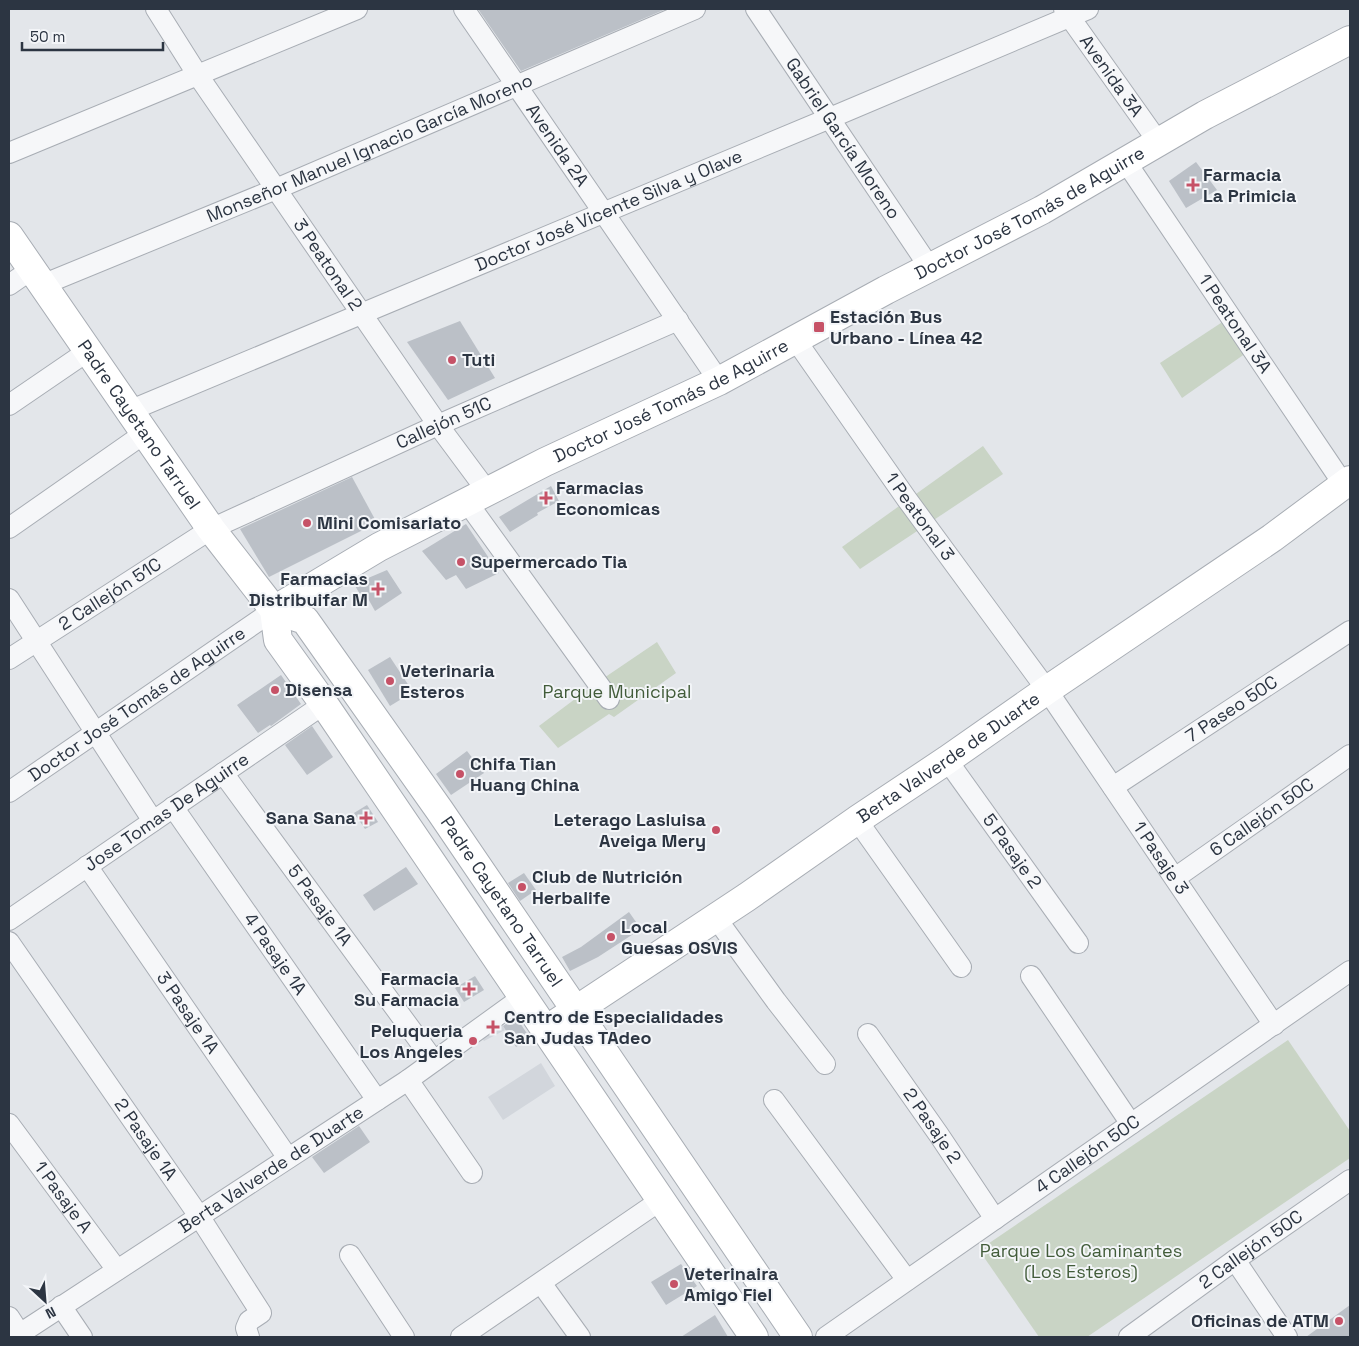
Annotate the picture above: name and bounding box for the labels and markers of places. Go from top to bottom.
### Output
place label: Farmacia La Primicia [1203,163,1297,207]
marker: Farmacia La Primicia [1187,179,1199,191]
place label: Estación Bus Urbano - Línea 42 [830,305,983,349]
marker: Estación Bus Urbano - Línea 42 [812,320,826,334]
place label: Tuti [462,348,495,371]
marker: Tuti [446,354,458,366]
place label: Farmacias Economicas [556,476,660,520]
marker: Farmacias Economicas [540,492,552,504]
place label: Mini Comisariato [317,511,461,534]
marker: Mini Comisariato [301,517,313,529]
place label: Supermercado Tia [471,550,628,573]
marker: Supermercado Tia [455,556,467,568]
place label: Farmacias Distribuifar M [249,567,368,611]
marker: Farmacias Distribuifar M [372,583,384,595]
place label: Veterinaria Esteros [400,659,495,703]
marker: Veterinaria Esteros [384,675,396,687]
place label: Disensa [285,678,353,701]
marker: Disensa [269,684,281,696]
place label: Chifa Tian Huang China [470,752,580,796]
marker: Chifa Tian Huang China [454,768,466,780]
place label: Sana Sana [266,806,357,829]
place label: Leterago Lasluisa Aveiga Mery [554,808,707,852]
marker: Sana Sana [360,812,372,824]
marker: Leterago Lasluisa Aveiga Mery [710,824,722,836]
place label: Club de Nutrición Herbalife [532,865,683,909]
marker: Club de Nutrición Herbalife [516,881,528,893]
place label: Local Guesas OSVIS [621,915,738,959]
marker: Local Guesas OSVIS [605,931,617,943]
place label: Farmacia Su Farmacia [354,967,460,1011]
marker: Farmacia Su Farmacia [463,983,475,995]
place label: Centro de Especialidades San Judas TAdeo [504,1005,723,1049]
place label: Peluqueria Los Angeles [359,1019,464,1063]
marker: Centro de Especialidades San Judas TAdeo [486,1020,500,1034]
marker: Peluqueria Los Angeles [467,1035,479,1047]
place label: Veterinaira Amigo Fiel [684,1262,779,1306]
marker: Veterinaira Amigo Fiel [668,1278,680,1290]
place label: Oficinas de ATM [1191,1309,1329,1332]
marker: Oficinas de ATM [1333,1315,1345,1327]

